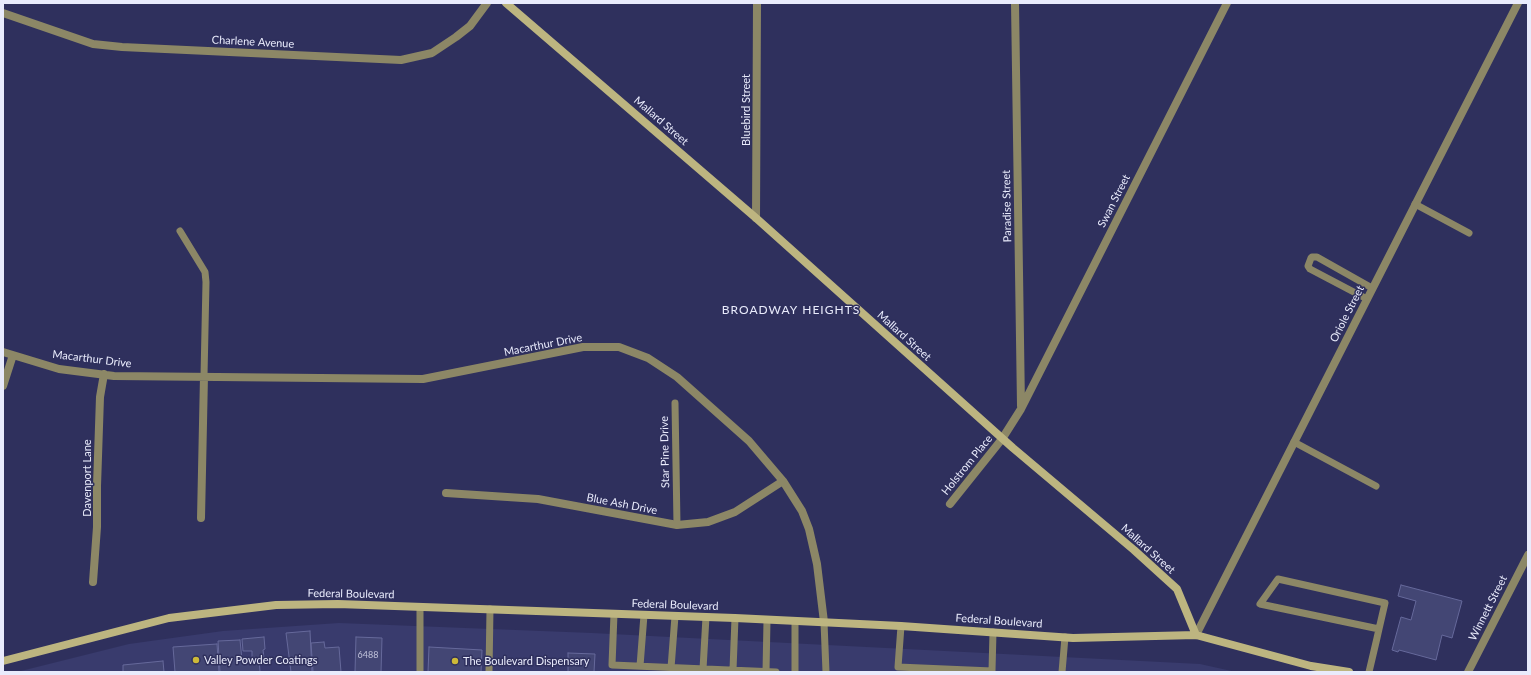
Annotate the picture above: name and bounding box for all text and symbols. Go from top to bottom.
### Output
street label: Charlene Avenue [211,33,295,51]
street label: Bluebird Street [739,74,753,146]
street label: Mallard Street [631,94,691,148]
street label: Paradise Street [1000,170,1014,242]
street label: Swan Street [1095,172,1133,230]
street label: Oriole Street [1327,283,1367,345]
district label: BROADWAY HEIGHTS [722,303,860,317]
street label: Mallard Street [874,308,934,364]
street label: Macarthur Drive [503,331,583,359]
street label: Macarthur Drive [52,348,132,370]
street label: Star Pine Drive [658,416,672,488]
street label: Holstrom Place [939,432,995,498]
street label: Davenport Lane [80,439,94,517]
street label: Blue Ash Drive [586,491,658,517]
street label: Mallard Street [1118,521,1178,577]
street label: Winnett Street [1466,573,1510,643]
street label: Federal Boulevard [307,587,395,601]
street label: Federal Boulevard [631,597,719,613]
street label: Federal Boulevard [955,611,1043,631]
house number: 6488 [358,650,378,660]
place label: Valley Powder Coatings [204,653,318,667]
place label: The Boulevard Dispensary [463,654,589,668]
marker: Valley Powder Coatings [191,655,201,665]
marker: The Boulevard Dispensary [450,656,460,666]

